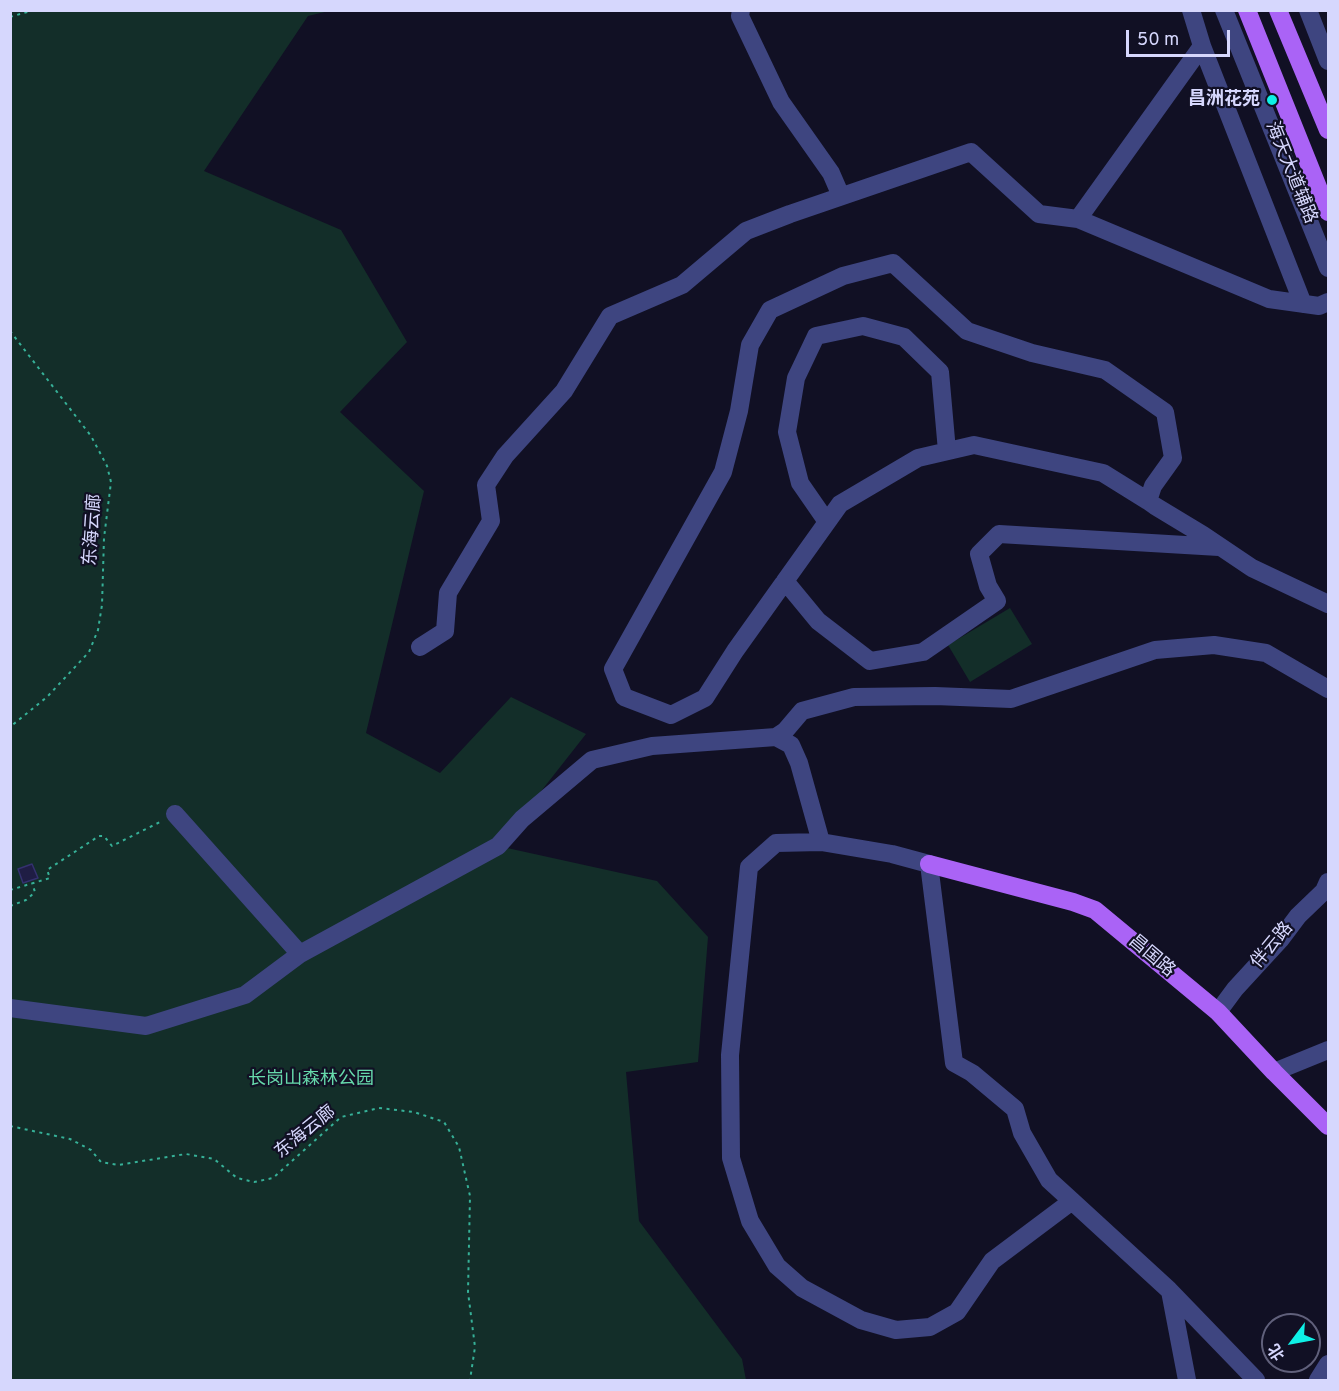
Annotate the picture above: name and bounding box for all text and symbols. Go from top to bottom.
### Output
scale bar [1129,18,1232,56]
text: 50 m [1137,29,1179,52]
place label: 昌洲花苑 [1188,89,1260,111]
marker: 昌洲花苑 [1265,93,1279,107]
street label: 海天大道辅路 [1260,119,1320,227]
street label: 东海云廊 [81,493,107,567]
street label: 伴云路 [1247,918,1299,974]
street label: 昌国路 [1123,931,1179,983]
park label: 长岗山森林公园 [248,1069,374,1091]
street label: 东海云廊 [271,1102,341,1164]
north arrow [1261,1313,1321,1373]
text: 北 [1265,1339,1290,1364]

